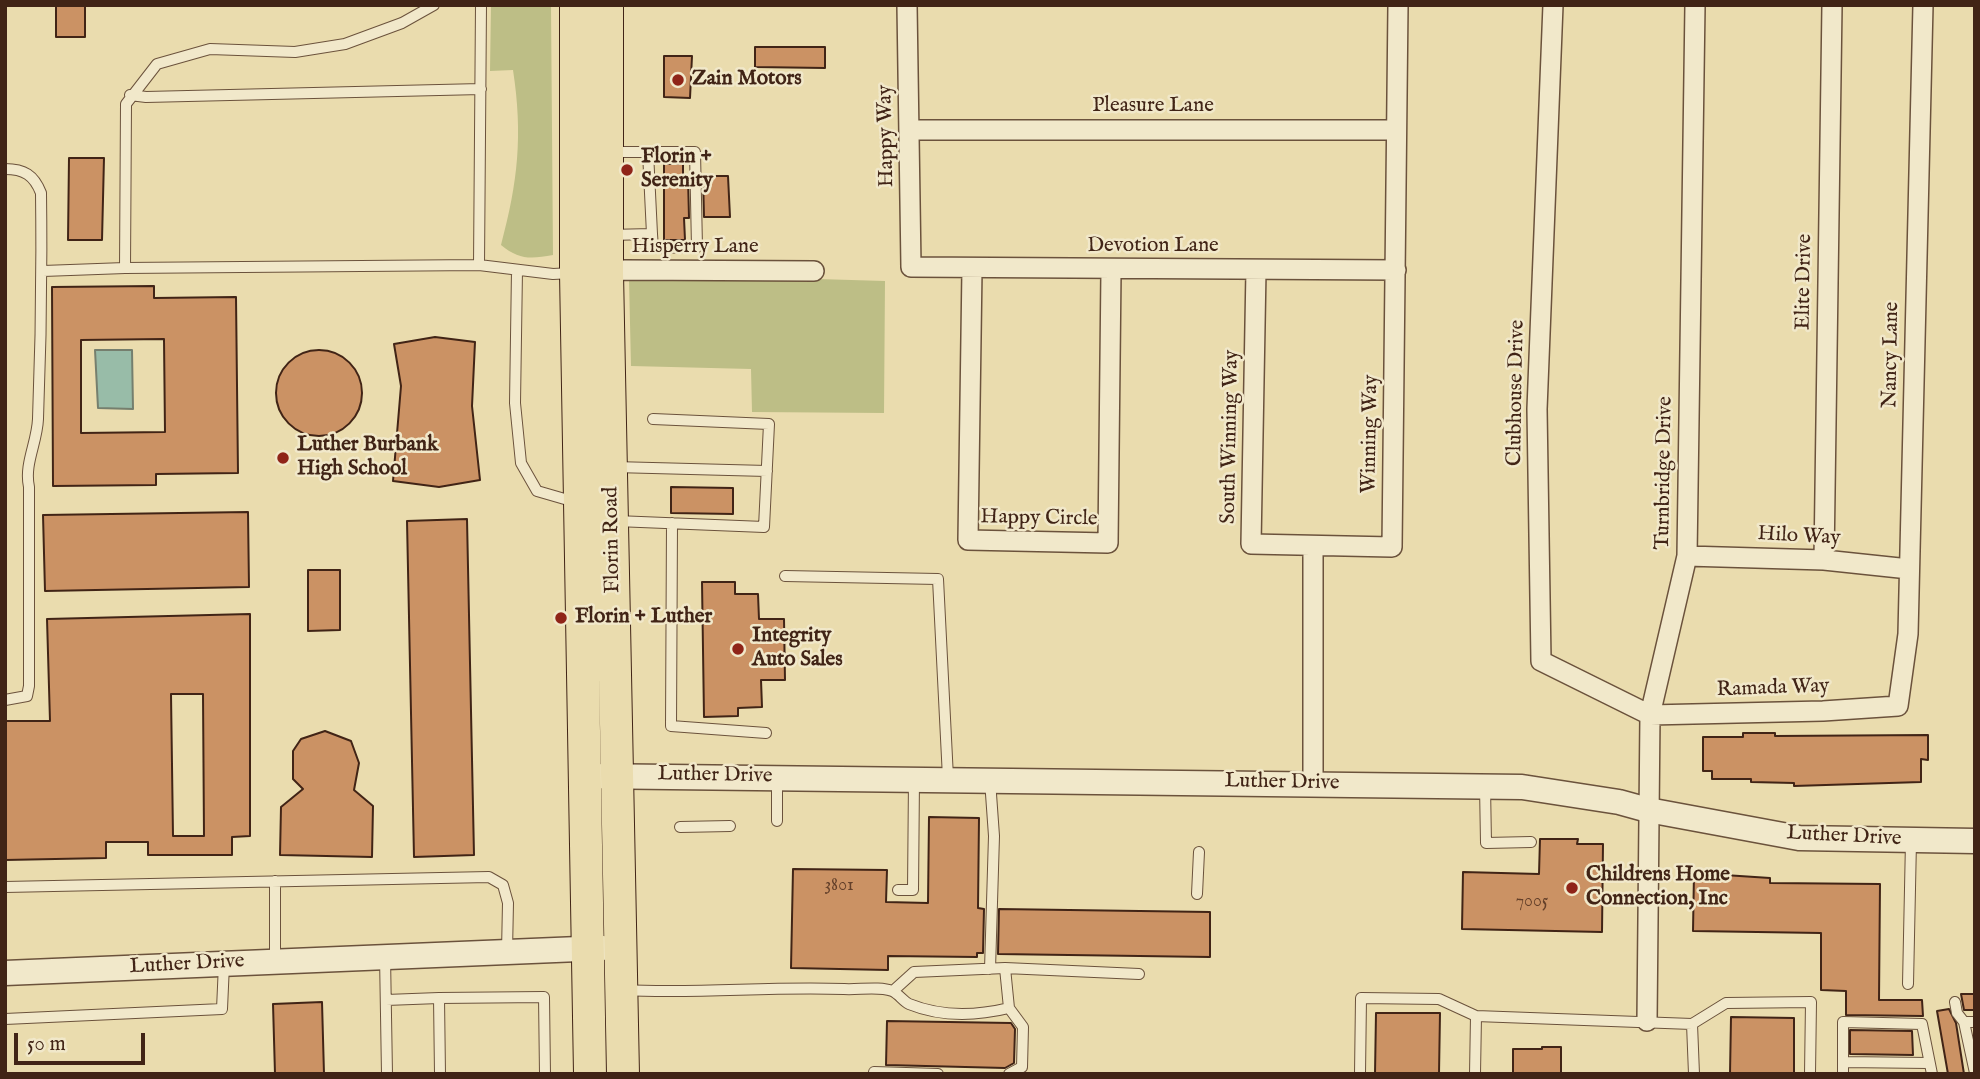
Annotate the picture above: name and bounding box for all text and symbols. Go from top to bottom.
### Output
place label: Zain Motors [692,67,802,93]
marker: Zain Motors [670,72,686,88]
street label: Happy Way [874,85,900,187]
street label: Pleasure Lane [1092,94,1214,120]
place label: Florin + Serenity [641,145,713,195]
marker: Florin + Serenity [619,162,635,178]
street label: Devotion Lane [1087,234,1219,260]
street label: Elite Drive [1792,234,1818,330]
street label: Hisperry Lane [631,235,759,261]
street label: Nancy Lane [1878,301,1906,409]
street label: Clubhouse Drive [1503,320,1531,466]
street label: South Winning Way [1217,350,1245,524]
street label: Winning Way [1357,374,1385,494]
street label: Turnbridge Drive [1651,396,1679,550]
place label: Luther Burbank High School [297,433,438,483]
marker: Luther Burbank High School [275,450,291,466]
street label: Florin Road [599,486,627,594]
street label: Happy Circle [980,505,1098,533]
street label: Hilo Way [1757,522,1841,552]
place label: Florin + Luther [575,605,712,631]
marker: Florin + Luther [553,610,569,626]
place label: Integrity Auto Sales [752,624,843,674]
marker: Integrity Auto Sales [730,641,746,657]
street label: Ramada Way [1716,674,1830,704]
street label: Luther Drive [657,762,773,790]
street label: Luther Drive [1224,769,1340,797]
street label: Luther Drive [1786,821,1902,853]
place label: Childrens Home Connection, Inc [1586,863,1730,913]
house number: 3801 [824,875,854,897]
marker: Childrens Home Connection, Inc [1564,880,1580,896]
house number: 7005 [1516,891,1548,913]
street label: Luther Drive [129,949,245,981]
scale bar [18,1020,149,1064]
text: 50 m [27,1031,66,1058]

